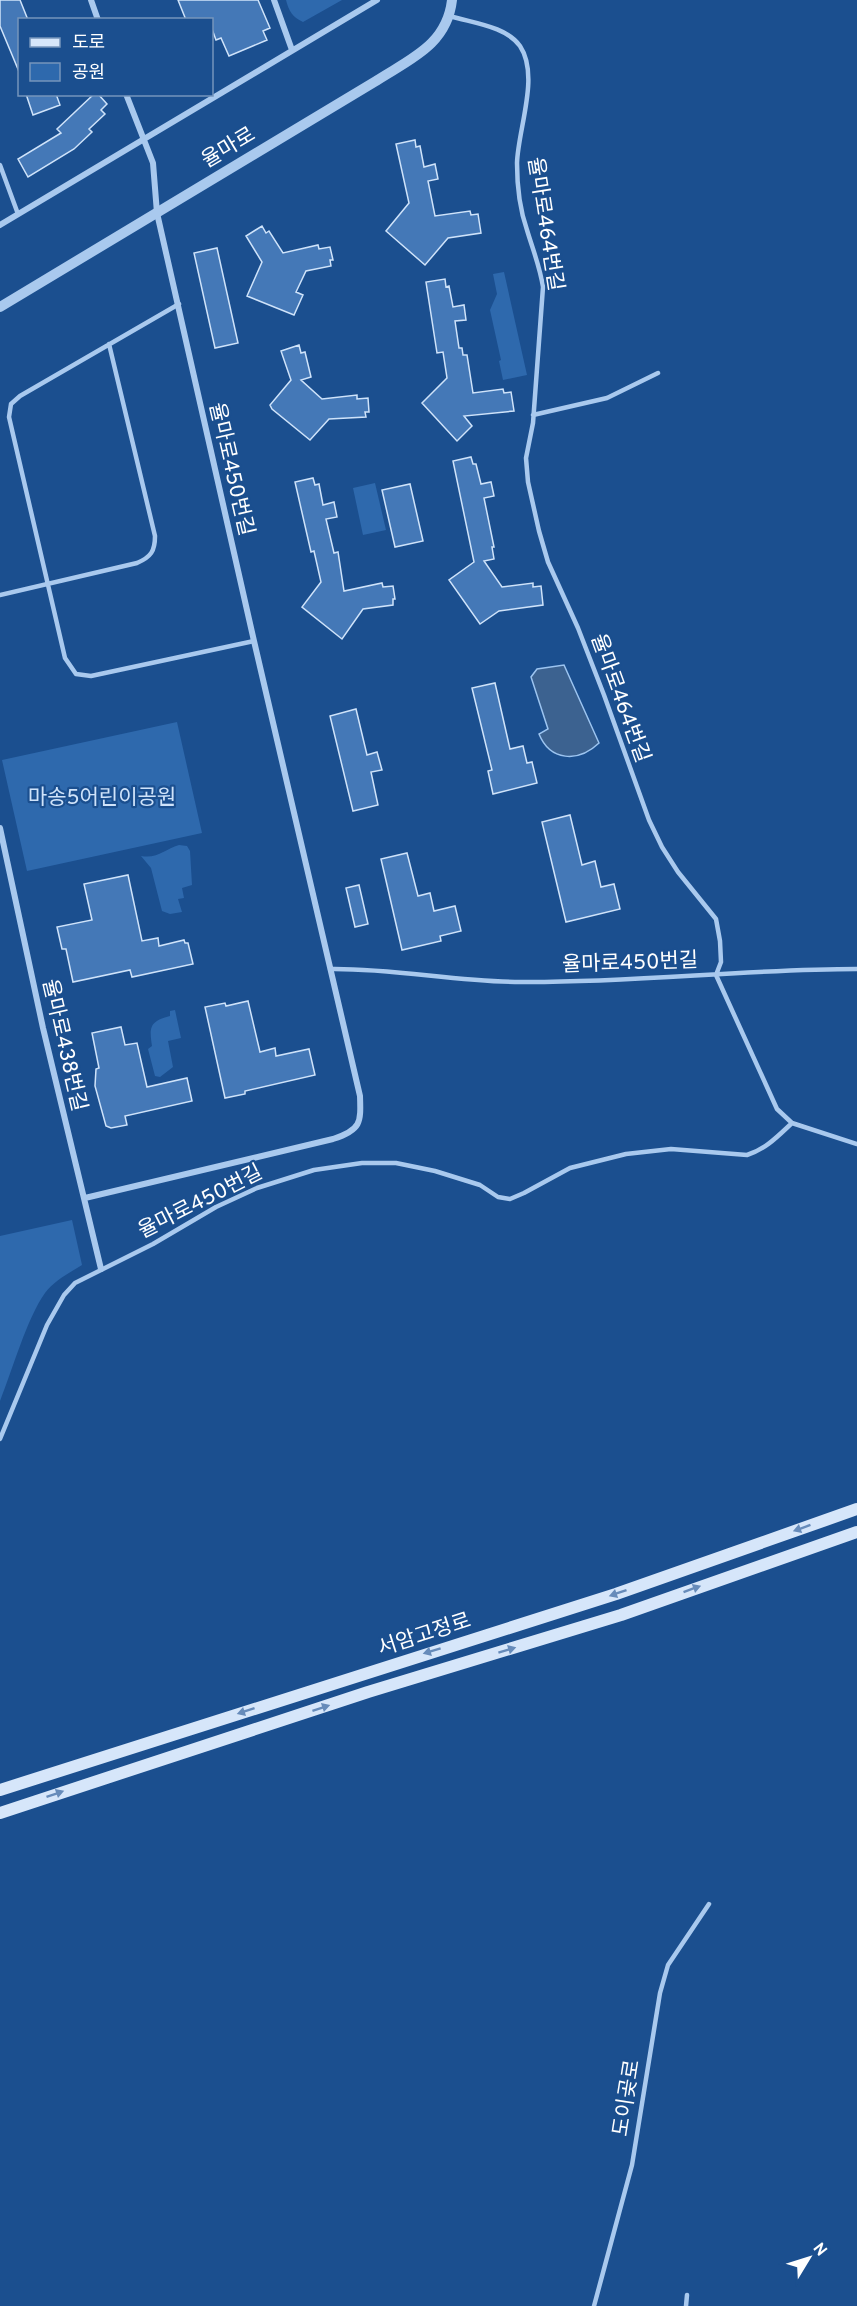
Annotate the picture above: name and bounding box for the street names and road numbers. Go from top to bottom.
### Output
street label: 율마로 [197,122,261,175]
street label: 율마로464번길 [521,155,568,293]
street label: 율마로450번길 [202,400,259,539]
street label: 율마로464번길 [584,630,655,767]
street label: 율마로450번길 [562,948,699,979]
street label: 율마로438번길 [35,976,92,1114]
street label: 율마로450번길 [134,1159,267,1245]
street label: 서암고정로 [374,1608,475,1663]
street label: 도이곶로 [608,2058,647,2139]

